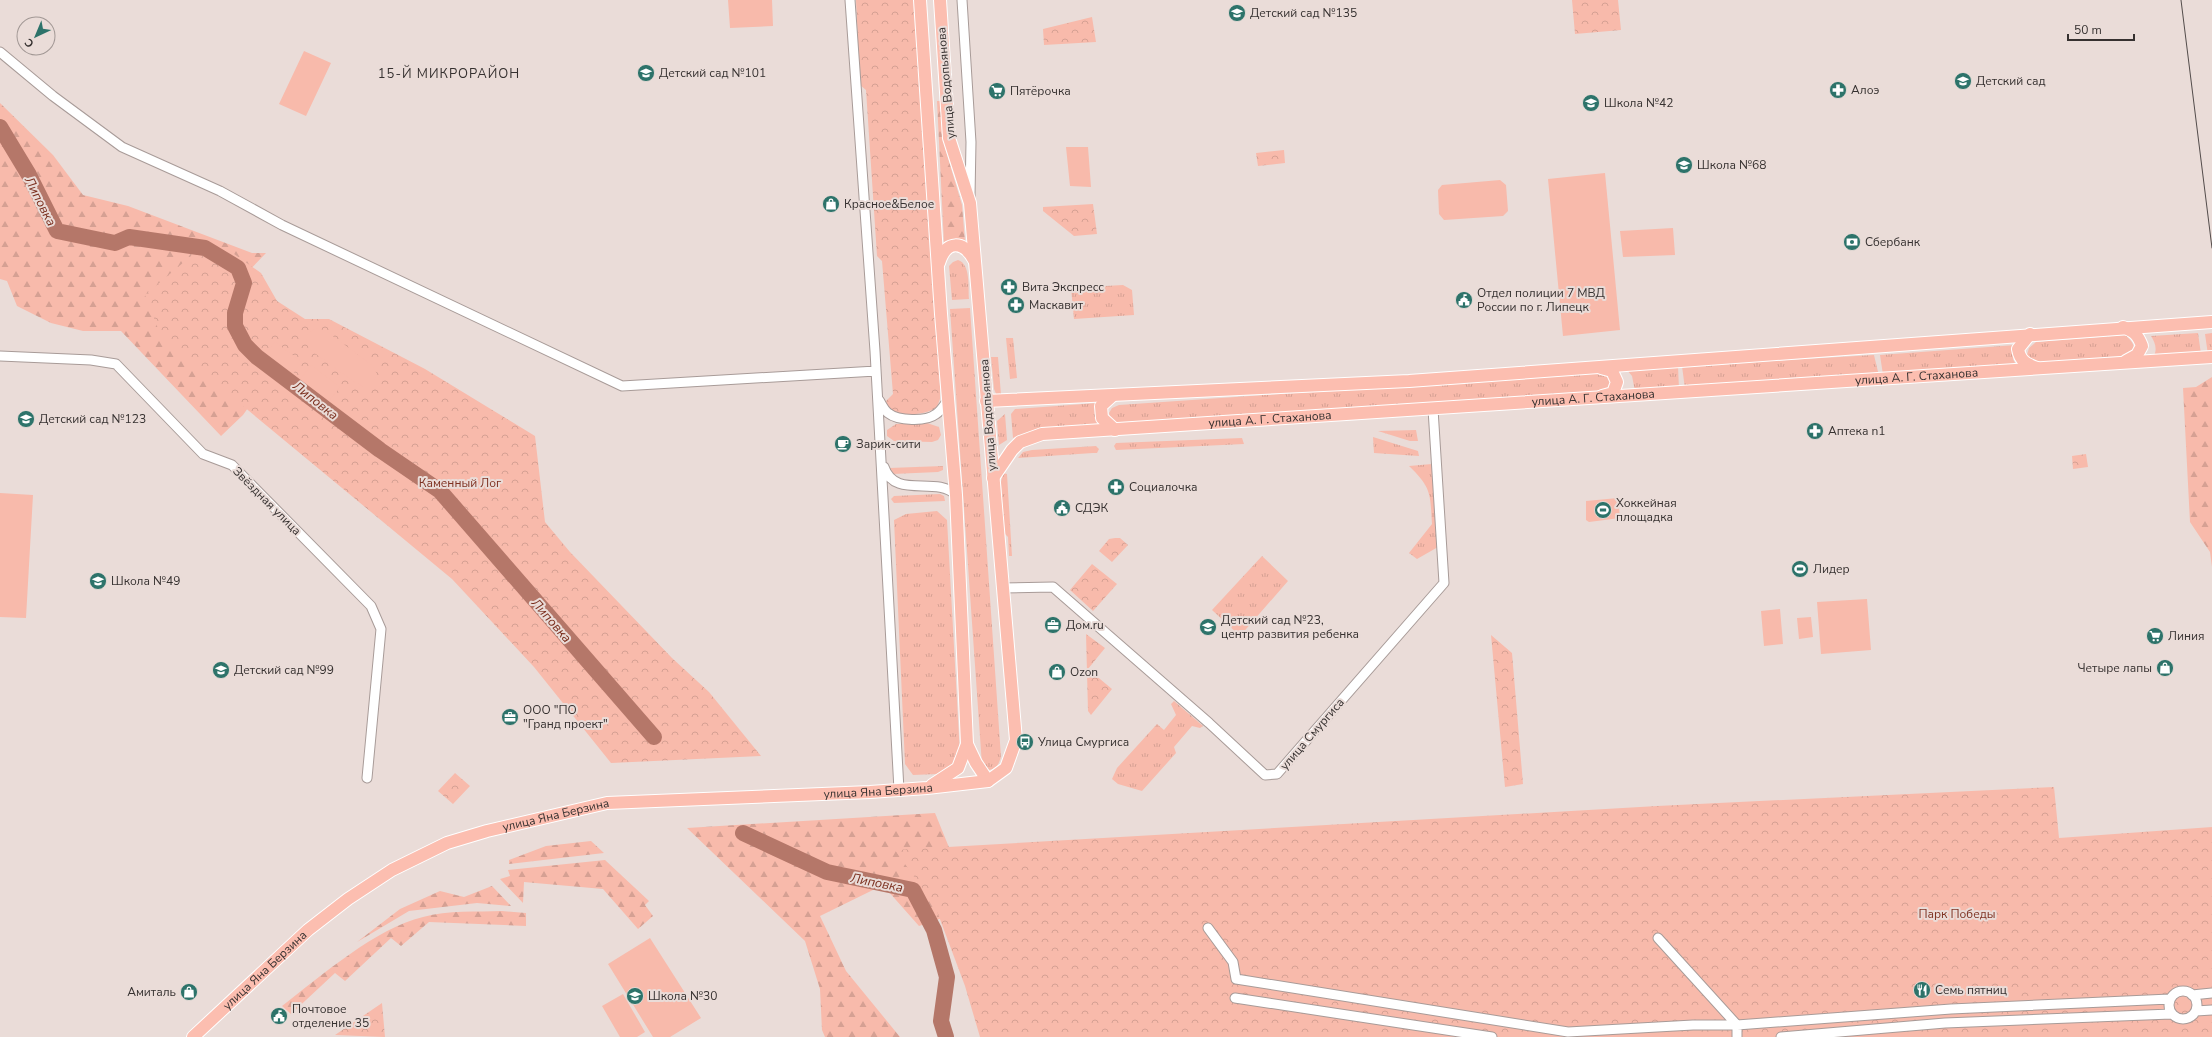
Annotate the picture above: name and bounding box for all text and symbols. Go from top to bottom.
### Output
school or university icon: Детский сад №135 [1227,3,1247,23]
place label: Детский сад №135 [1250,5,1357,21]
north arrow [16,16,56,56]
scale bar [2068,16,2134,42]
text: 50 m [2074,22,2102,38]
street label: улица Водопьянова [933,26,959,140]
text: С [21,34,37,51]
school or university icon: Детский сад №101 [636,63,656,83]
district label: 15-Й МИКРОРАЙОН [378,64,520,83]
place label: Детский сад №101 [659,65,766,81]
school or university icon: Детский сад [1953,71,1973,91]
place label: Детский сад [1976,73,2045,89]
pharmacy icon: Алоэ [1828,80,1848,100]
supermarket icon: Пятёрочка [987,81,1007,101]
place label: Алоэ [1851,82,1879,98]
place label: Пятёрочка [1010,83,1071,99]
school or university icon: Школа №42 [1581,93,1601,113]
place label: Школа №42 [1604,95,1673,111]
school or university icon: Школа №68 [1674,155,1694,175]
place label: Школа №68 [1697,157,1766,173]
water label: Липовка [20,173,60,229]
shop icon: Красное&Белое [821,194,841,214]
place label: Красное&Белое [844,196,934,212]
bank icon: Сбербанк [1842,232,1862,252]
place label: Сбербанк [1865,234,1921,250]
pharmacy icon: Вита Экспресс [999,277,1019,297]
place label: Вита Экспресс [1022,279,1104,295]
place label: Отдел полиции 7 МВД России по г. Липецк [1477,285,1606,315]
public building icon: Отдел полиции 7 МВД России по г. Липецк [1454,290,1474,310]
pharmacy icon: Маскавит [1006,295,1026,315]
place label: Маскавит [1029,297,1084,313]
street label: улица Водопьянова [976,358,1000,472]
street label: улица А. Г. Стаханова [1854,364,1979,388]
water label: Липовка [288,377,342,424]
street label: улица А. Г. Стаханова [1531,386,1655,410]
street label: улица А. Г. Стаханова [1208,407,1332,431]
school or university icon: Детский сад №123 [16,409,36,429]
place label: Детский сад №123 [39,411,146,427]
pharmacy icon: Аптека n1 [1805,421,1825,441]
place label: Аптека n1 [1828,423,1885,439]
cafe icon: Зарик-сити [833,434,853,454]
place label: Зарик-сити [856,436,921,452]
street label: Звёздная улица [229,463,305,539]
park label: Каменный Лог [419,475,502,491]
pharmacy icon: Социалочка [1106,477,1126,497]
place label: Социалочка [1129,479,1198,495]
place label: Хоккейная площадка [1616,495,1677,525]
public building icon: СДЭК [1052,498,1072,518]
place label: СДЭК [1075,500,1108,516]
sports icon: Хоккейная площадка [1593,500,1613,520]
sports icon: Лидер [1790,559,1810,579]
place label: Лидер [1813,561,1850,577]
school or university icon: Школа №49 [88,571,108,591]
place label: Школа №49 [111,573,180,589]
water label: Липовка [526,594,575,647]
place label: Детский сад №23, центр развития ребенка [1221,612,1359,642]
office icon: Дом.ru [1043,615,1063,635]
place label: Дом.ru [1066,617,1104,633]
school or university icon: Детский сад №23, центр развития ребенка [1198,617,1218,637]
supermarket icon: Линия [2145,626,2165,646]
place label: Линия [2168,628,2204,644]
shop icon: Четыре лапы [2155,658,2175,678]
school or university icon: Детский сад №99 [211,660,231,680]
place label: Четыре лапы [2077,660,2152,676]
place label: Детский сад №99 [234,662,334,678]
shop icon: Ozon [1047,662,1067,682]
place label: Ozon [1070,664,1098,680]
street label: улица Смургиса [1276,695,1348,773]
place label: ООО "ПО "Гранд проект" [523,702,608,732]
office icon: ООО "ПО "Гранд проект" [500,707,520,727]
bus stop icon: Улица Смургиса [1015,732,1035,752]
place label: Улица Смургиса [1037,734,1129,750]
street label: улица Яна Берзина [823,779,934,802]
street label: улица Яна Берзина [501,795,611,835]
water label: Липовка [848,869,905,897]
park label: Парк Победы [1918,906,1996,922]
street label: улица Яна Берзина [219,927,310,1013]
restaurant icon: Семь пятниц [1912,980,1932,1000]
shop icon: Амиталь [179,982,199,1002]
place label: Семь пятниц [1935,982,2007,998]
place label: Амиталь [127,984,176,1000]
school or university icon: Школа №30 [625,986,645,1006]
place label: Школа №30 [648,988,717,1004]
place label: Почтовое отделение 35 [292,1001,369,1031]
public building icon: Почтовое отделение 35 [269,1006,289,1026]

